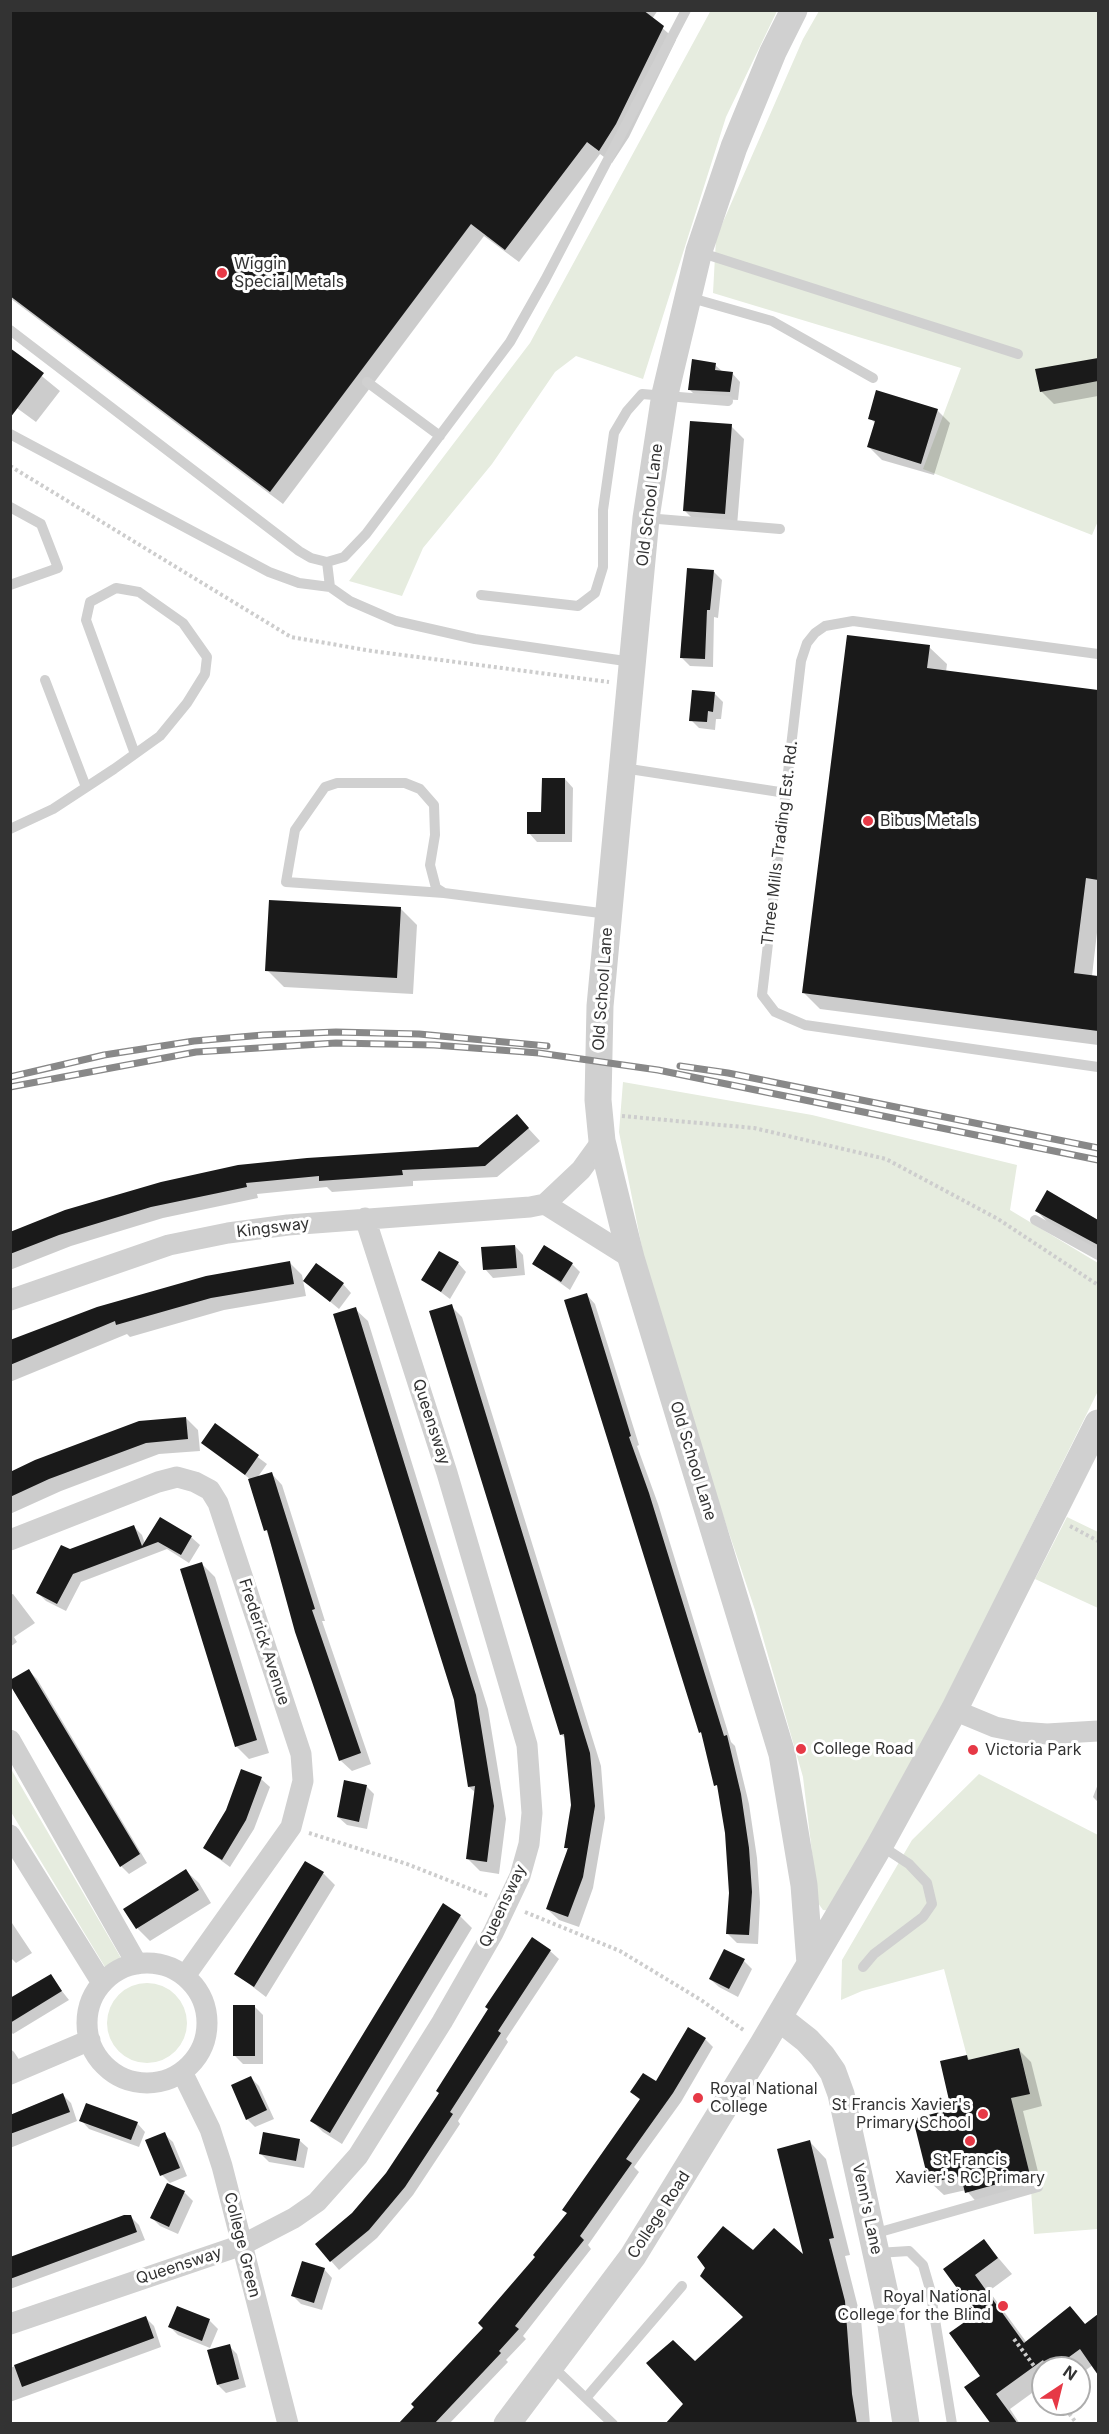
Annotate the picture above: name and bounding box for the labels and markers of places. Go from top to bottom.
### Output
place label: Wiggin Special Metals [234,254,344,292]
marker: Wiggin Special Metals [215,266,229,280]
place label: Bibus Metals [880,811,977,831]
marker: Bibus Metals [861,814,875,828]
place label: College Road [813,1739,914,1759]
place label: Victoria Park [985,1740,1082,1760]
marker: College Road [794,1742,808,1756]
marker: Victoria Park [966,1743,980,1757]
place label: Royal National College [710,2079,818,2117]
marker: Royal National College [691,2091,705,2105]
place label: St Francis Xavier's Primary School [831,2095,971,2133]
marker: St Francis Xavier's Primary School [976,2107,990,2121]
marker: St Francis Xavier's RC Primary [963,2134,977,2148]
place label: St Francis Xavier's RC Primary [895,2150,1045,2188]
place label: Royal National College for the Blind [837,2287,991,2325]
marker: Royal National College for the Blind [996,2299,1010,2313]

